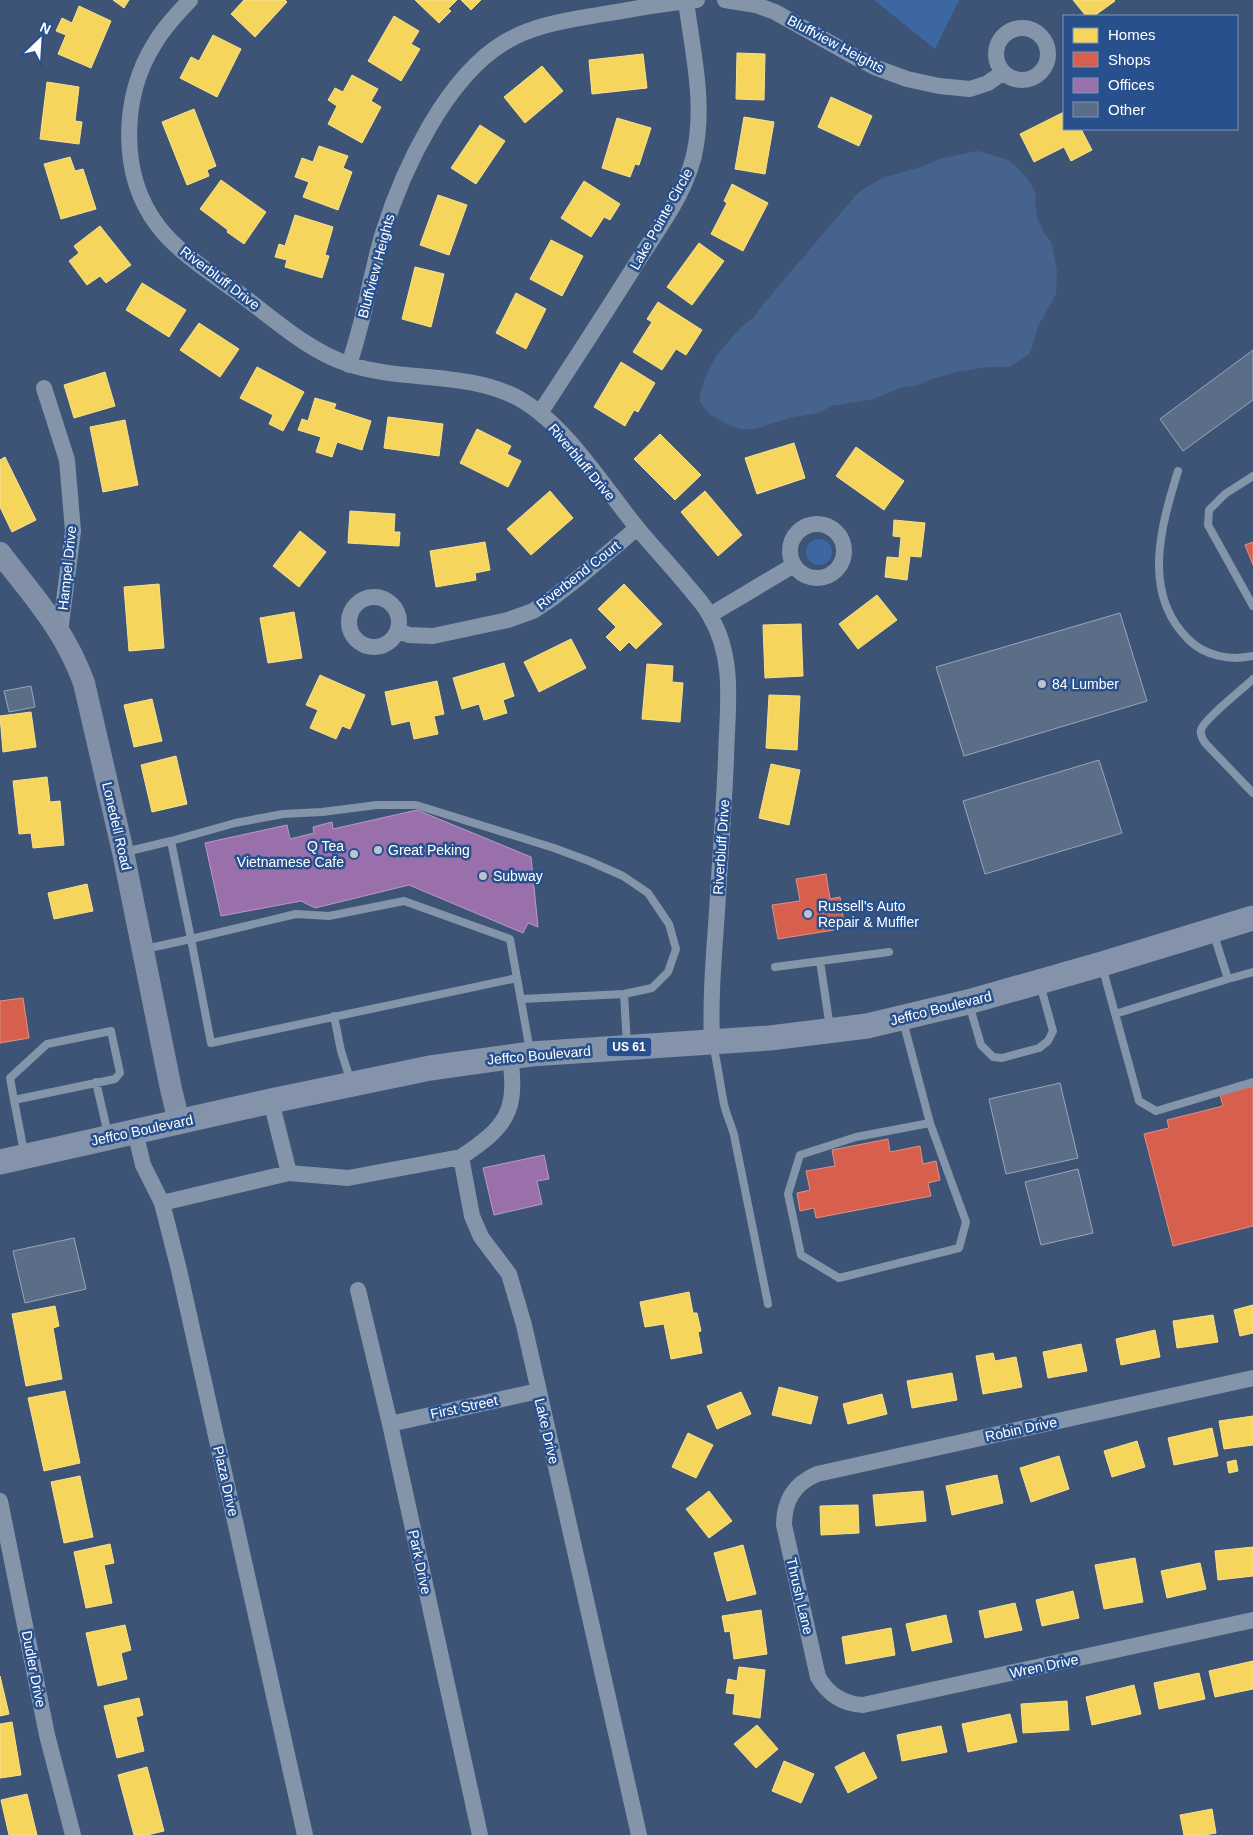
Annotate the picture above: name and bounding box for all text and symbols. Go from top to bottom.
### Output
street label: Bluffview Heights [785,12,887,76]
north arrow [15,15,65,65]
legend [1063,15,1238,130]
text: N [38,19,53,38]
text: Homes [1108,26,1156,43]
text: Shops [1108,51,1151,68]
text: Offices [1108,76,1154,93]
text: Other [1108,101,1146,118]
street label: Lake Pointe Circle [626,165,696,273]
street label: Bluffview Heights [354,212,398,320]
street label: Riverbluff Drive [177,243,263,313]
street label: Riverbluff Drive [545,420,619,504]
street label: Hampel Drive [55,525,79,611]
street label: Riverbend Court [533,537,623,613]
place label: 84 Lumber [1052,676,1119,692]
marker: 84 Lumber [1036,678,1048,690]
street label: Lonedell Road [99,780,135,872]
street label: Riverbluff Drive [710,799,732,895]
place label: Q Tea Vietnamese Cafe [237,838,344,870]
place label: Great Peking [388,842,470,858]
marker: Great Peking [372,844,384,856]
marker: Q Tea Vietnamese Cafe [348,848,360,860]
place label: Subway [493,868,543,884]
marker: Subway [477,870,489,882]
place label: Russell's Auto Repair & Muffler [818,898,919,930]
marker: Russell's Auto Repair & Muffler [802,908,814,920]
street label: Jeffco Boulevard [889,988,993,1028]
road number: US 61 [606,1038,652,1056]
street label: Jeffco Boulevard [486,1042,592,1068]
street label: Jeffco Boulevard [89,1111,195,1149]
street label: First Street [429,1392,499,1422]
street label: Lake Drive [532,1397,562,1466]
street label: Robin Drive [984,1414,1059,1444]
street label: Plaza Drive [210,1444,242,1518]
street label: Park Drive [405,1528,435,1596]
street label: Thrush Lane [783,1556,817,1636]
street label: Dudler Drive [19,1629,49,1709]
street label: Wren Drive [1008,1651,1080,1681]

